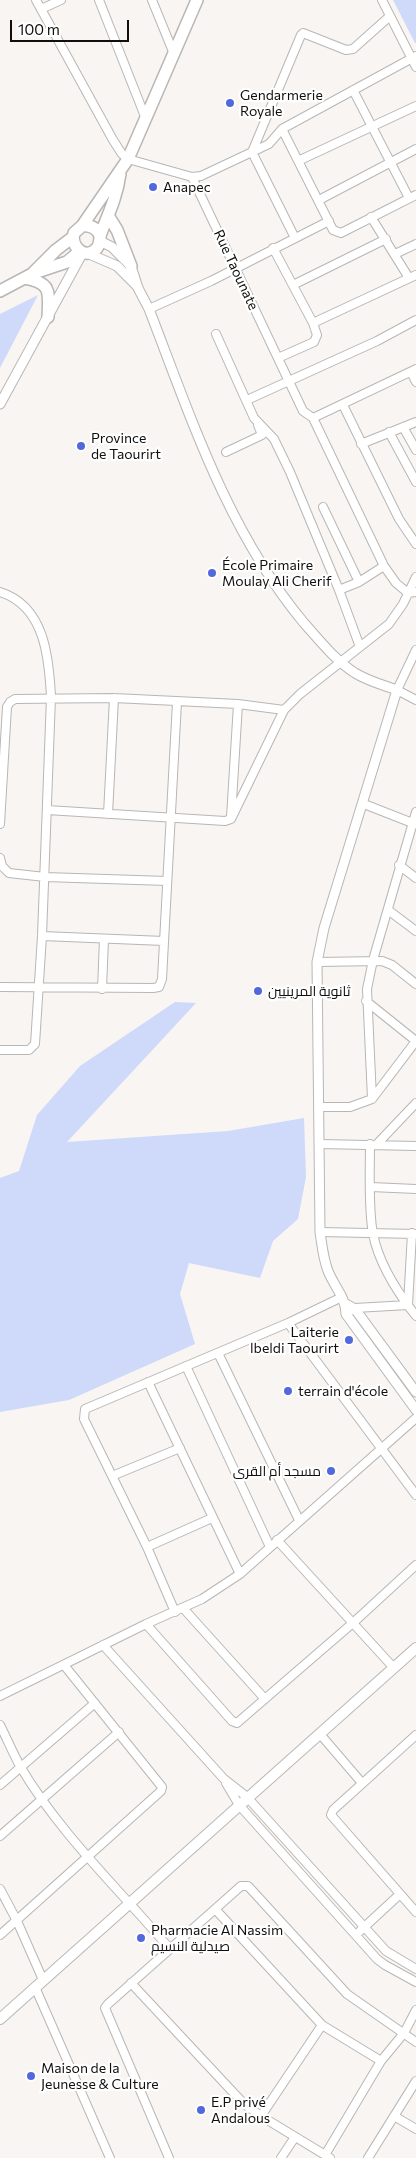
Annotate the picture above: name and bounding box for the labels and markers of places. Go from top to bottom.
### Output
place label: Gendarmerie Royale [240,87,323,120]
marker: Gendarmerie Royale [224,97,236,109]
place label: Anapec [163,179,211,195]
marker: Anapec [147,181,159,193]
place label: Province de Taourirt [91,430,161,462]
marker: Province de Taourirt [75,440,87,452]
place label: École Primaire Moulay Ali Cherif [222,557,331,590]
marker: École Primaire Moulay Ali Cherif [206,567,218,579]
place label: ثانوية المرينيين [268,983,350,999]
marker: ثانوية المرينيين [252,985,264,997]
place label: Laiterie lbeldi Taourirt [250,1324,339,1356]
marker: Laiterie lbeldi Taourirt [343,1334,355,1346]
place label: terrain d'école [298,1383,388,1399]
marker: terrain d'école [282,1385,294,1397]
place label: مسجد أم القرى [233,1463,321,1479]
marker: مسجد أم القرى [325,1465,337,1477]
place label: Pharmacie Al Nassim صيدلية النسيم [151,1922,283,1954]
marker: Pharmacie Al Nassim صيدلية النسيم [135,1932,147,1944]
place label: Maison de la Jeunesse & Culture [41,2060,159,2092]
marker: Maison de la Jeunesse & Culture [25,2070,37,2082]
place label: E.P privé Andalous [211,2094,270,2126]
marker: E.P privé Andalous [195,2104,207,2116]

